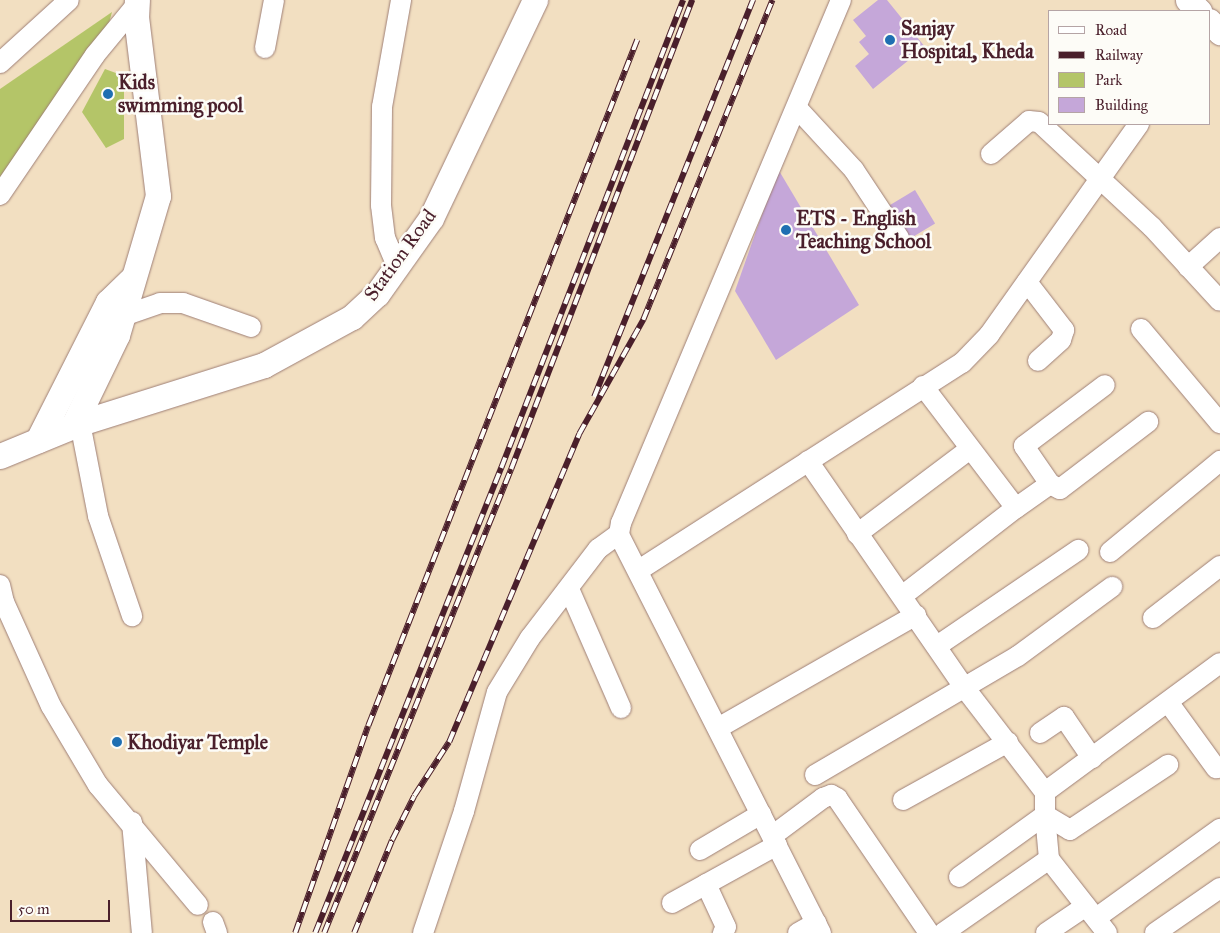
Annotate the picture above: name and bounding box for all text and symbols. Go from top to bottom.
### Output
legend [1048,10,1210,125]
place label: Sanjay Hospital, Kheda [901,16,1034,63]
text: Road [1095,21,1127,39]
marker: Sanjay Hospital, Kheda [883,33,897,47]
text: Railway [1095,46,1143,64]
place label: Kids swimming pool [118,70,243,117]
text: Park [1095,71,1122,89]
marker: Kids swimming pool [102,88,114,100]
text: Building [1095,96,1148,114]
street label: Station Road [359,204,441,306]
place label: ETS - English Teaching School [796,206,931,253]
marker: ETS - English Teaching School [780,224,792,236]
place label: Khodiyar Temple [127,730,268,754]
marker: Khodiyar Temple [111,736,123,748]
scale bar [12,890,112,922]
text: 50 m [18,900,50,918]

